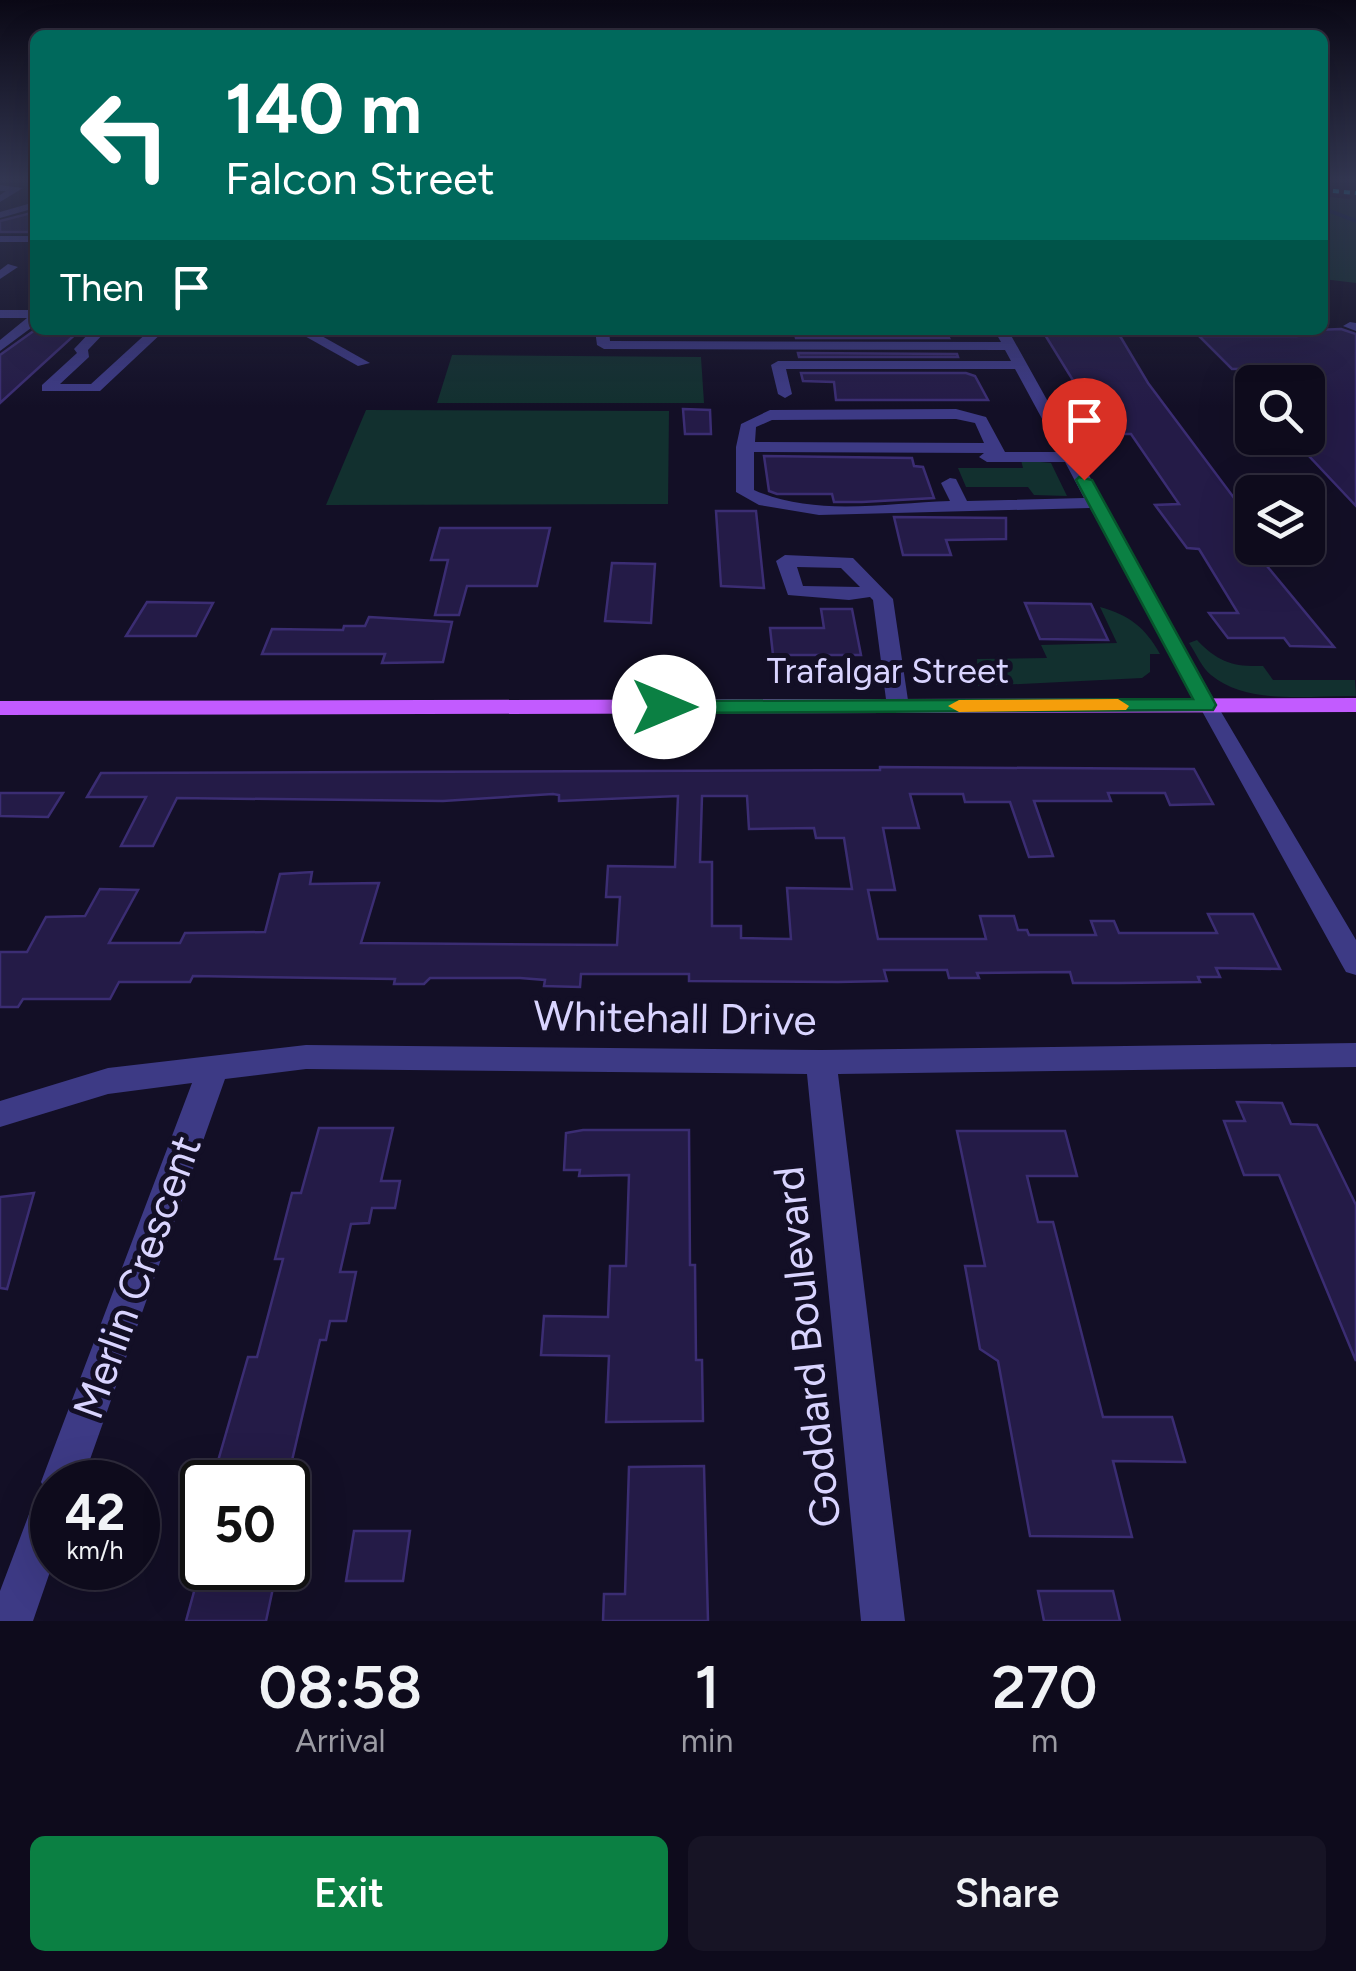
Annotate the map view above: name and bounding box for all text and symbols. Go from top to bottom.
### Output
text: 140 m [225,66,422,151]
icon: left [60,70,190,200]
text: Falcon Street [225,151,495,205]
icon: arrive [164,260,219,315]
text: Then [60,265,144,311]
map controls [1235,365,1325,565]
button: search [1235,365,1325,455]
pin [1042,378,1127,481]
icon: arrive [1057,393,1112,448]
button: layers [1235,475,1325,565]
street label: Trafalgar Street [767,650,1009,692]
position arrow [612,655,716,759]
street label: Whitehall Drive [533,990,817,1046]
street label: Merlin Crescent [62,1129,212,1425]
street label: Goddard Boulevard [763,1164,851,1530]
speed limit sign: 50 [180,1460,310,1590]
text: 42 [65,1482,125,1543]
text: km/h [66,1535,124,1565]
text: 08:58 [258,1651,422,1723]
text: 1 [694,1651,720,1723]
text: 270 [992,1651,1098,1723]
text: Arrival [295,1722,386,1760]
text: min [681,1722,733,1760]
text: m [1031,1722,1058,1760]
button: Exit [30,1836,668,1951]
button: Share [688,1836,1326,1951]

